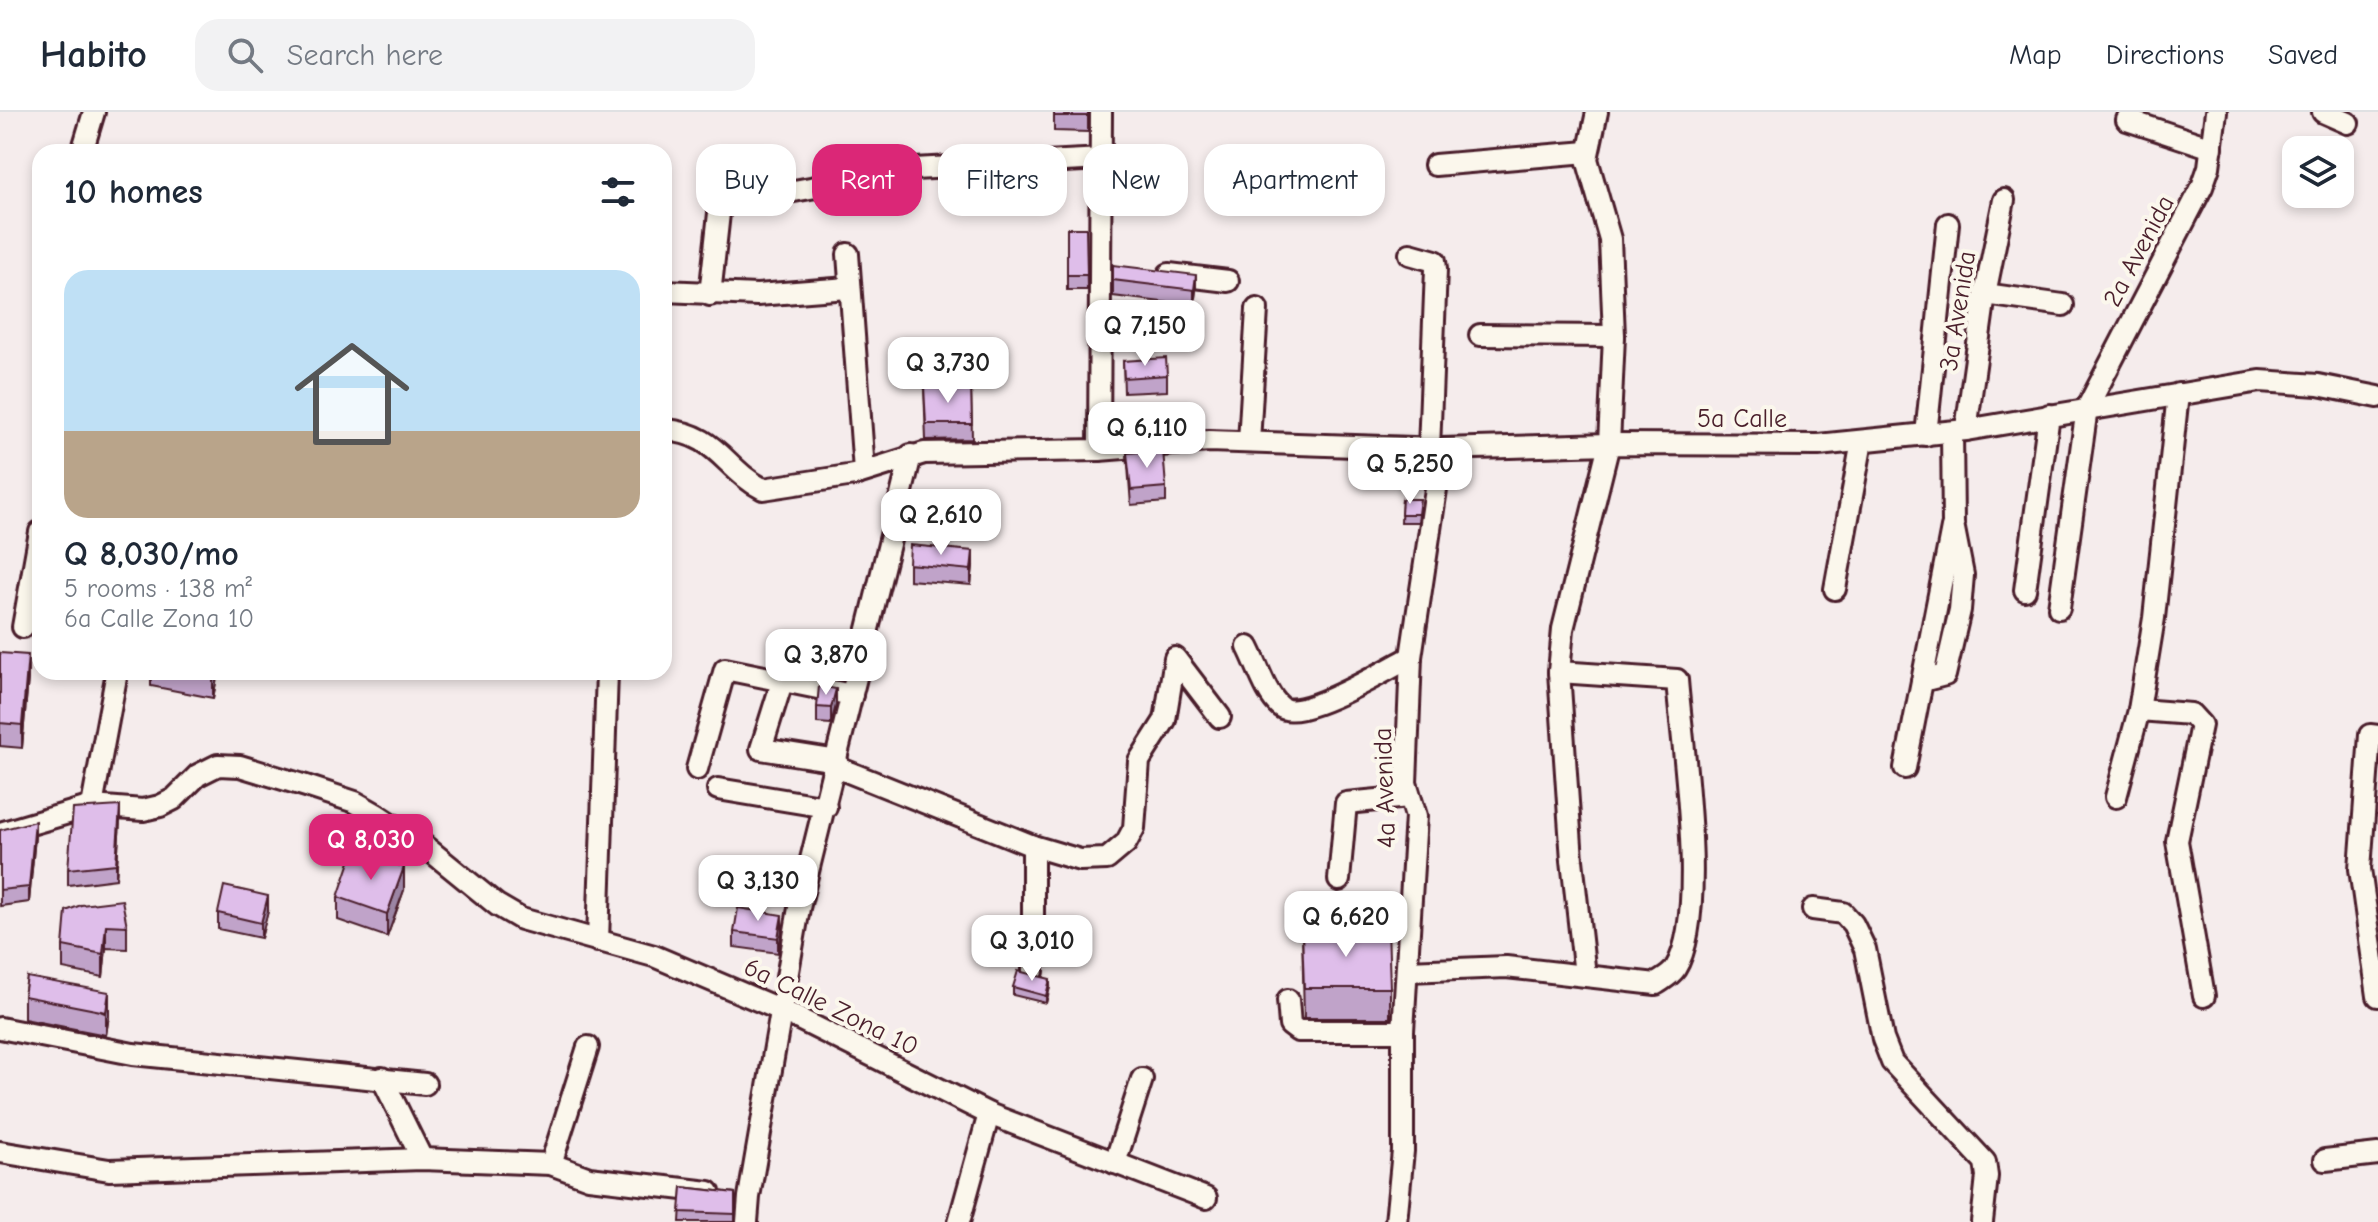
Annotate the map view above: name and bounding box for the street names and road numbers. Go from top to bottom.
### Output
street label: 2a Avenida [2097,190,2181,312]
street label: 3a Avenida [1934,249,1982,373]
street label: 5a Calle [1697,404,1787,434]
street label: 4a Avenida [1368,727,1402,849]
street label: 6a Calle Zona 10 [739,952,923,1062]

